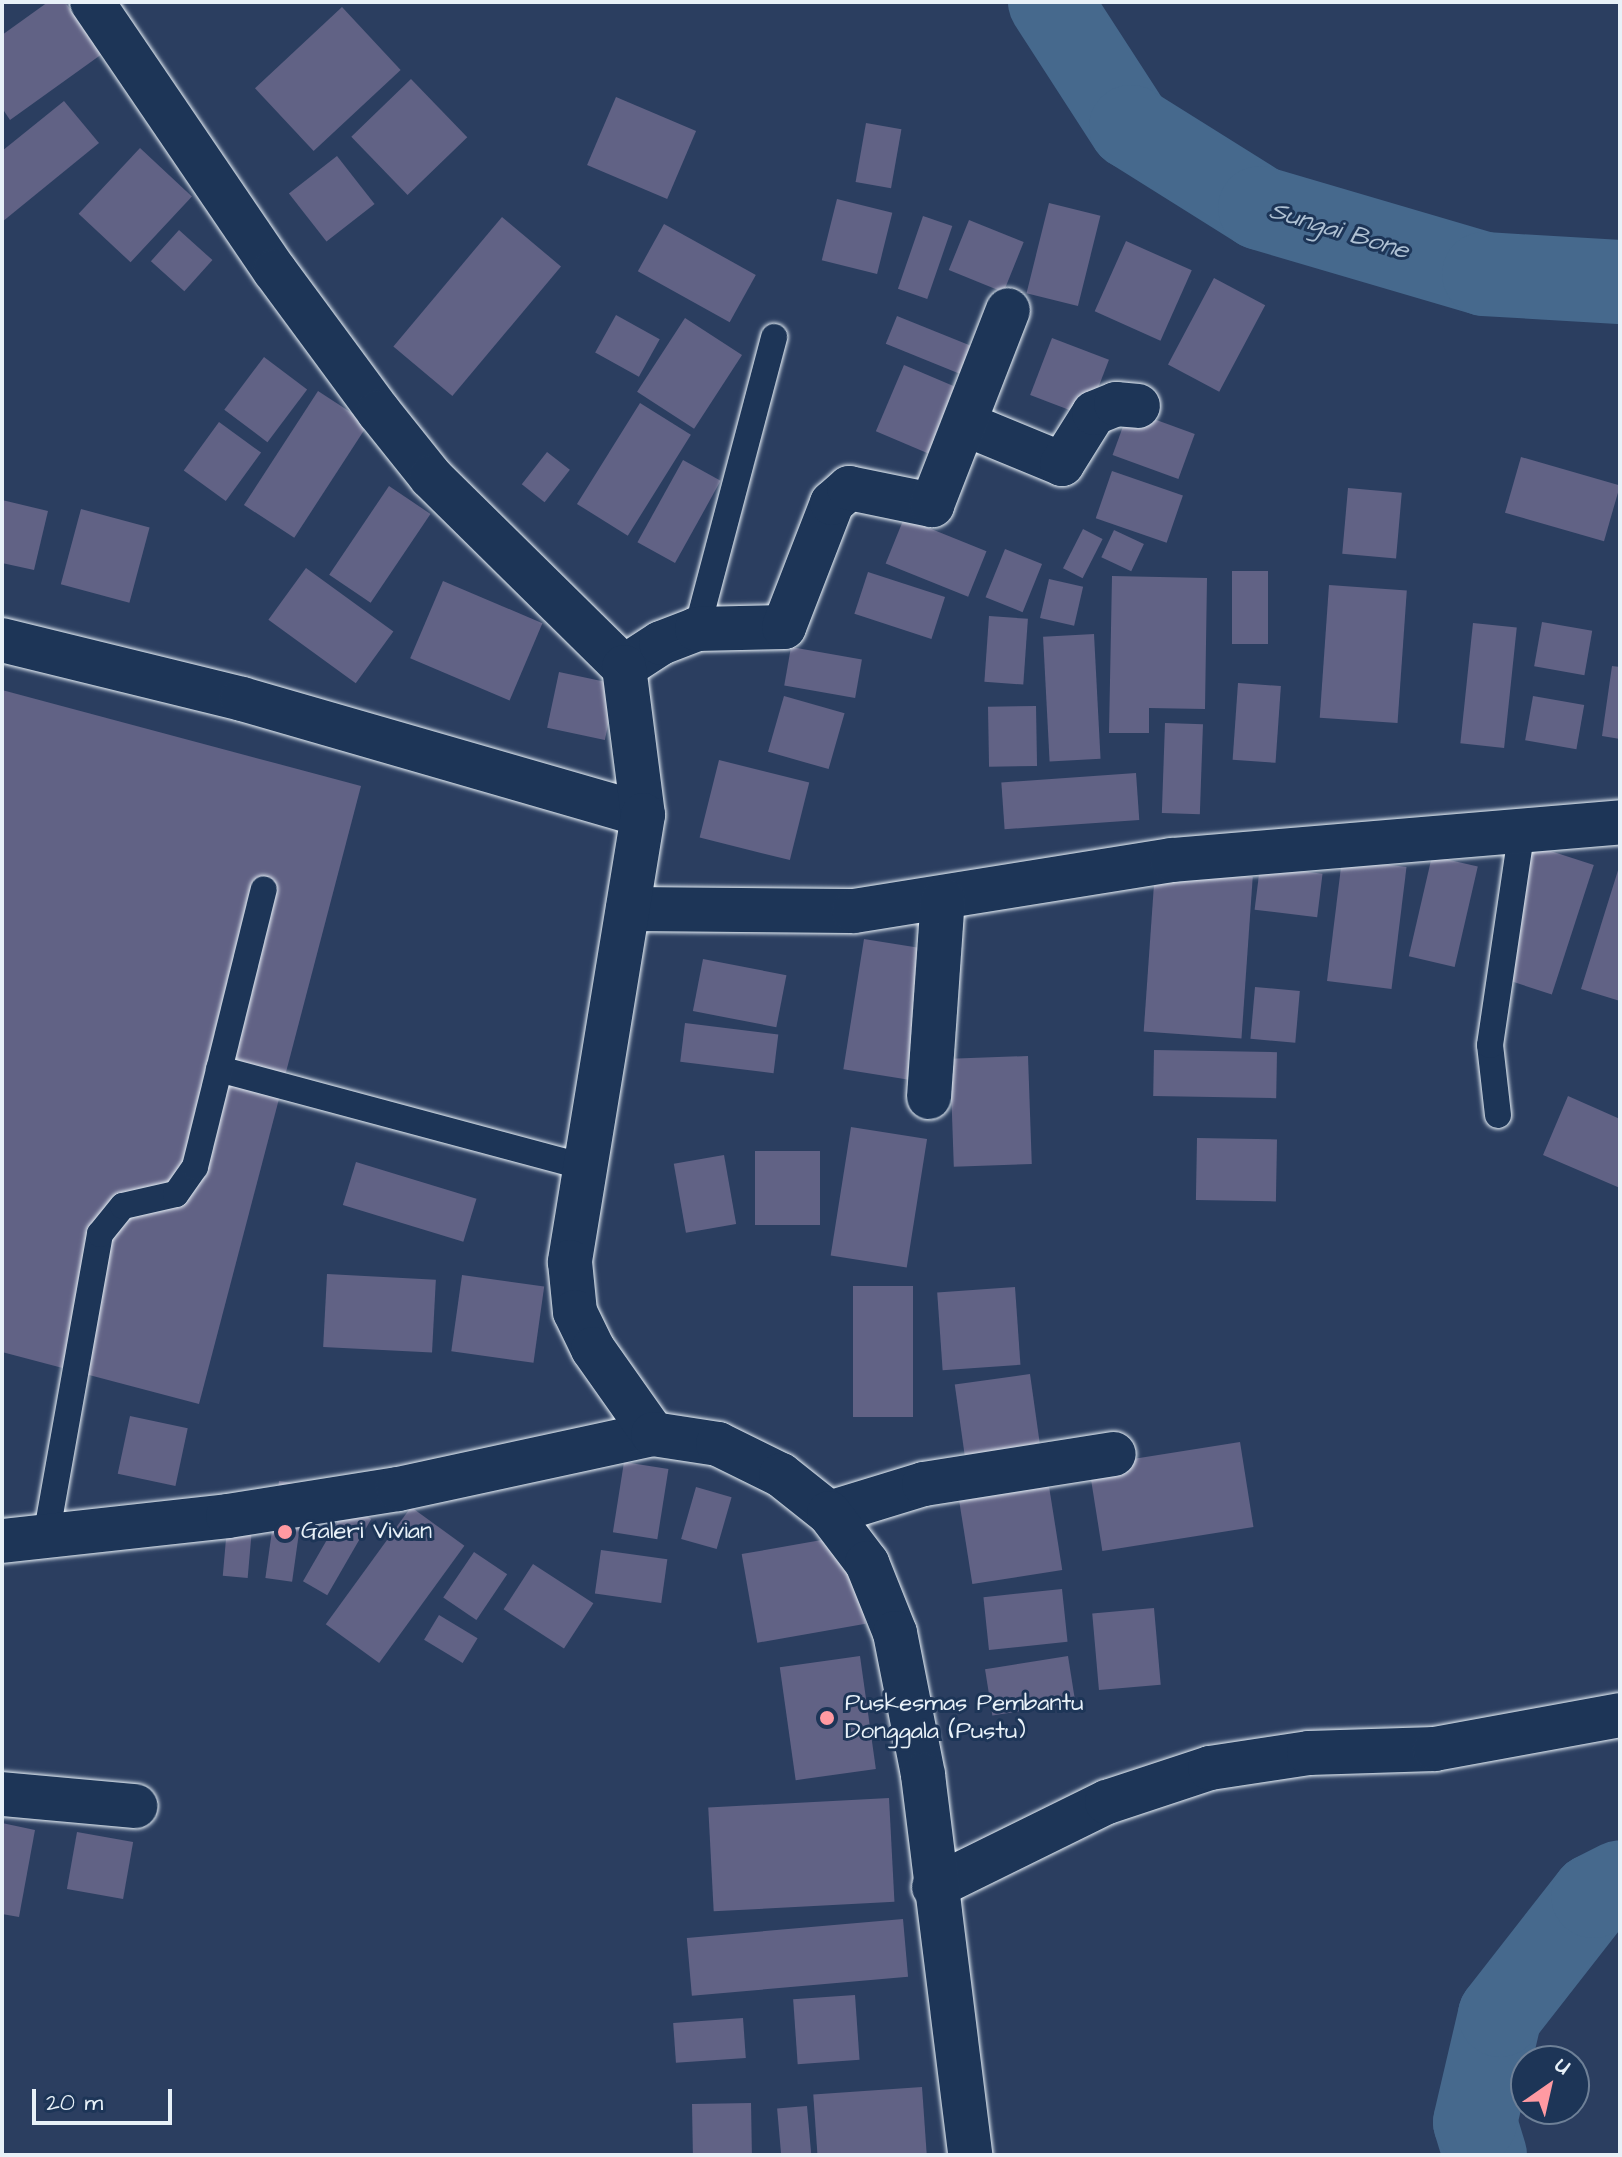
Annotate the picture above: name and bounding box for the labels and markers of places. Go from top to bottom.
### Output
place label: Galeri Vivian [301,1518,432,1546]
marker: Galeri Vivian [276,1523,294,1541]
place label: Puskesmas Pembantu Donggala (Pustu) [845,1690,1083,1746]
marker: Puskesmas Pembantu Donggala (Pustu) [816,1707,838,1729]

